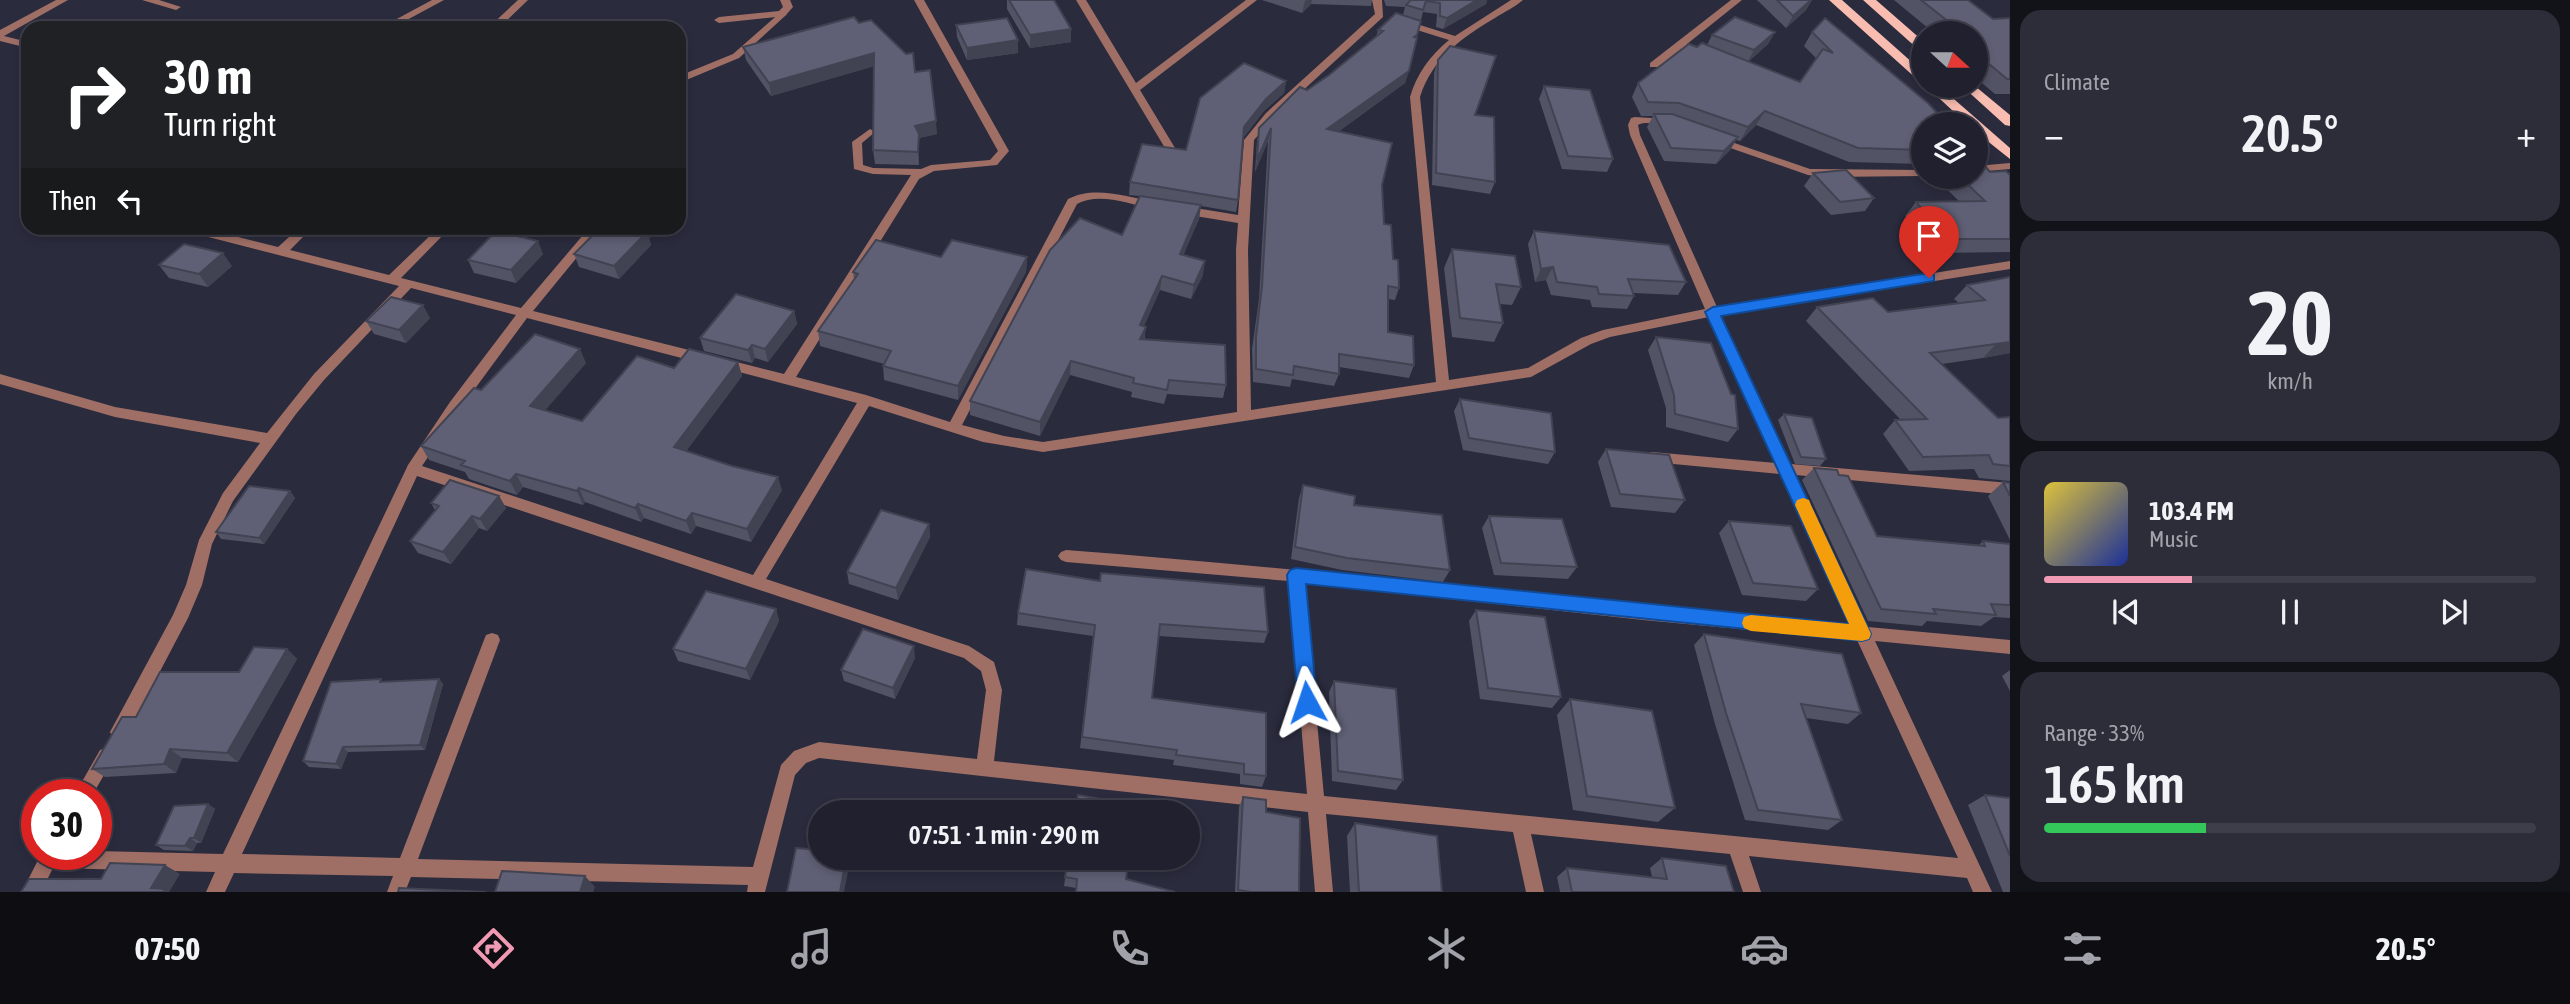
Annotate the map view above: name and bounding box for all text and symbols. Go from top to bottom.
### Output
north arrow [1911,21,1988,98]
map controls [1911,21,1988,189]
text: 30 m [164,48,252,104]
icon: right [49,49,140,140]
text: Climate [2044,69,2110,95]
text: 20.5° [2242,103,2338,163]
text: Turn right [164,106,277,143]
button: layers [1911,112,1988,189]
text: − [2044,112,2064,155]
text: + [2516,112,2536,155]
icon: left [111,182,149,220]
text: Then [49,186,97,216]
pin [1899,206,1959,278]
icon: arrive [1910,217,1948,255]
text: 20 [2247,270,2333,374]
text: km/h [2267,368,2313,394]
text: 103.4 FM [2149,496,2234,526]
text: Music [2149,526,2197,552]
icon: previous [2107,593,2145,631]
icon: pause [2271,593,2309,631]
icon: next [2435,593,2473,631]
position arrow [1270,665,1344,739]
text: Range · 33% [2044,720,2144,746]
text: 165 km [2044,754,2185,814]
speed limit sign: 30 [21,779,112,870]
text: 07:51 · 1 min · 290 m [909,820,1099,850]
icon: directions [469,924,518,973]
icon: music [787,924,836,973]
icon: phone [1105,924,1154,973]
icon: climate [1422,924,1471,973]
icon: car [1740,924,1789,973]
icon: filters [2058,924,2107,973]
text: 07:50 [134,930,200,967]
text: 20.5° [2376,930,2435,967]

